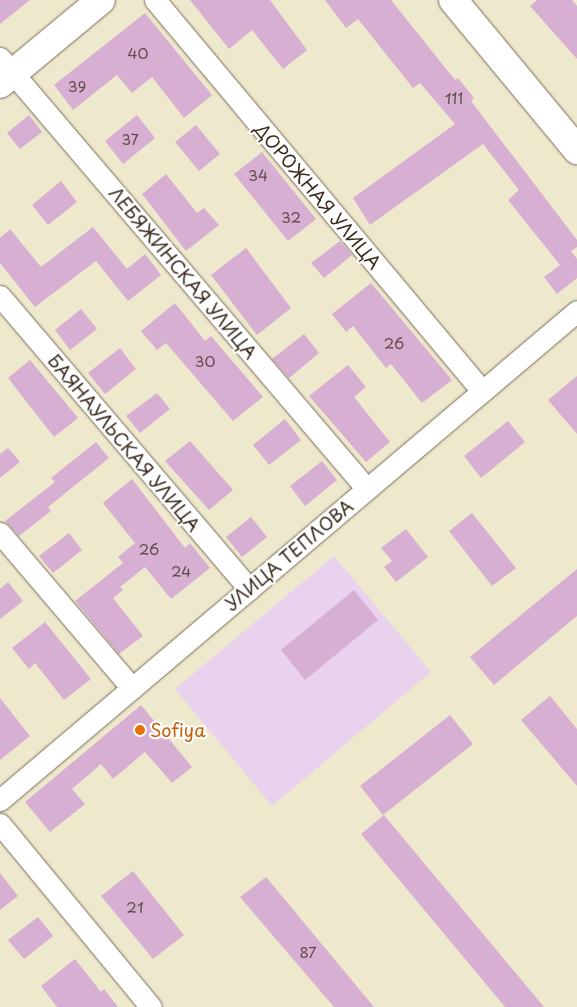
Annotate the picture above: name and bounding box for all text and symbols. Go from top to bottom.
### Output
house number: 40 [128,44,148,62]
house number: 39 [68,77,86,95]
house number: 111 [445,89,463,107]
street label: ДОРОЖНАЯ УЛИЦА [251,119,385,273]
house number: 37 [121,130,139,148]
house number: 34 [248,166,268,184]
street label: ЛЕБЯЖИНСКАЯ УЛИЦА [105,183,261,363]
house number: 32 [281,208,301,226]
house number: 26 [384,334,404,352]
street label: БАЯНАУЛЬСКАЯ УЛИЦА [44,350,204,536]
house number: 30 [195,352,215,370]
street label: УЛИЦА ТЕПЛОВА [220,495,358,615]
house number: 26 [139,540,159,558]
house number: 24 [171,562,191,580]
place label: Sofiya [150,719,205,741]
marker: Sofiya [134,724,146,736]
house number: 21 [126,898,144,916]
house number: 87 [299,943,317,961]

